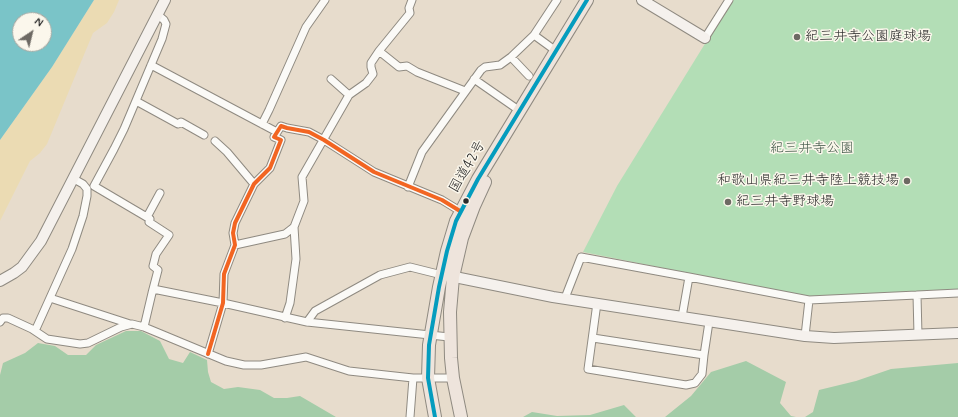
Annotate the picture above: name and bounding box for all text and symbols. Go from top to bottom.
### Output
north arrow [12,12,52,52]
text: N [31,15,45,31]
place label: 紀三井寺公園庭球場 [805,29,931,45]
marker: 紀三井寺公園庭球場 [792,32,802,42]
street label: 国道42号 [446,138,490,196]
park label: 紀三井寺公園 [770,141,854,157]
place label: 和歌山県紀三井寺陸上競技場 [717,173,899,189]
marker: 和歌山県紀三井寺陸上競技場 [902,176,912,186]
place label: 紀三井寺野球場 [736,194,834,210]
unlabelled marker [461,196,471,206]
marker: 紀三井寺野球場 [723,197,733,207]

